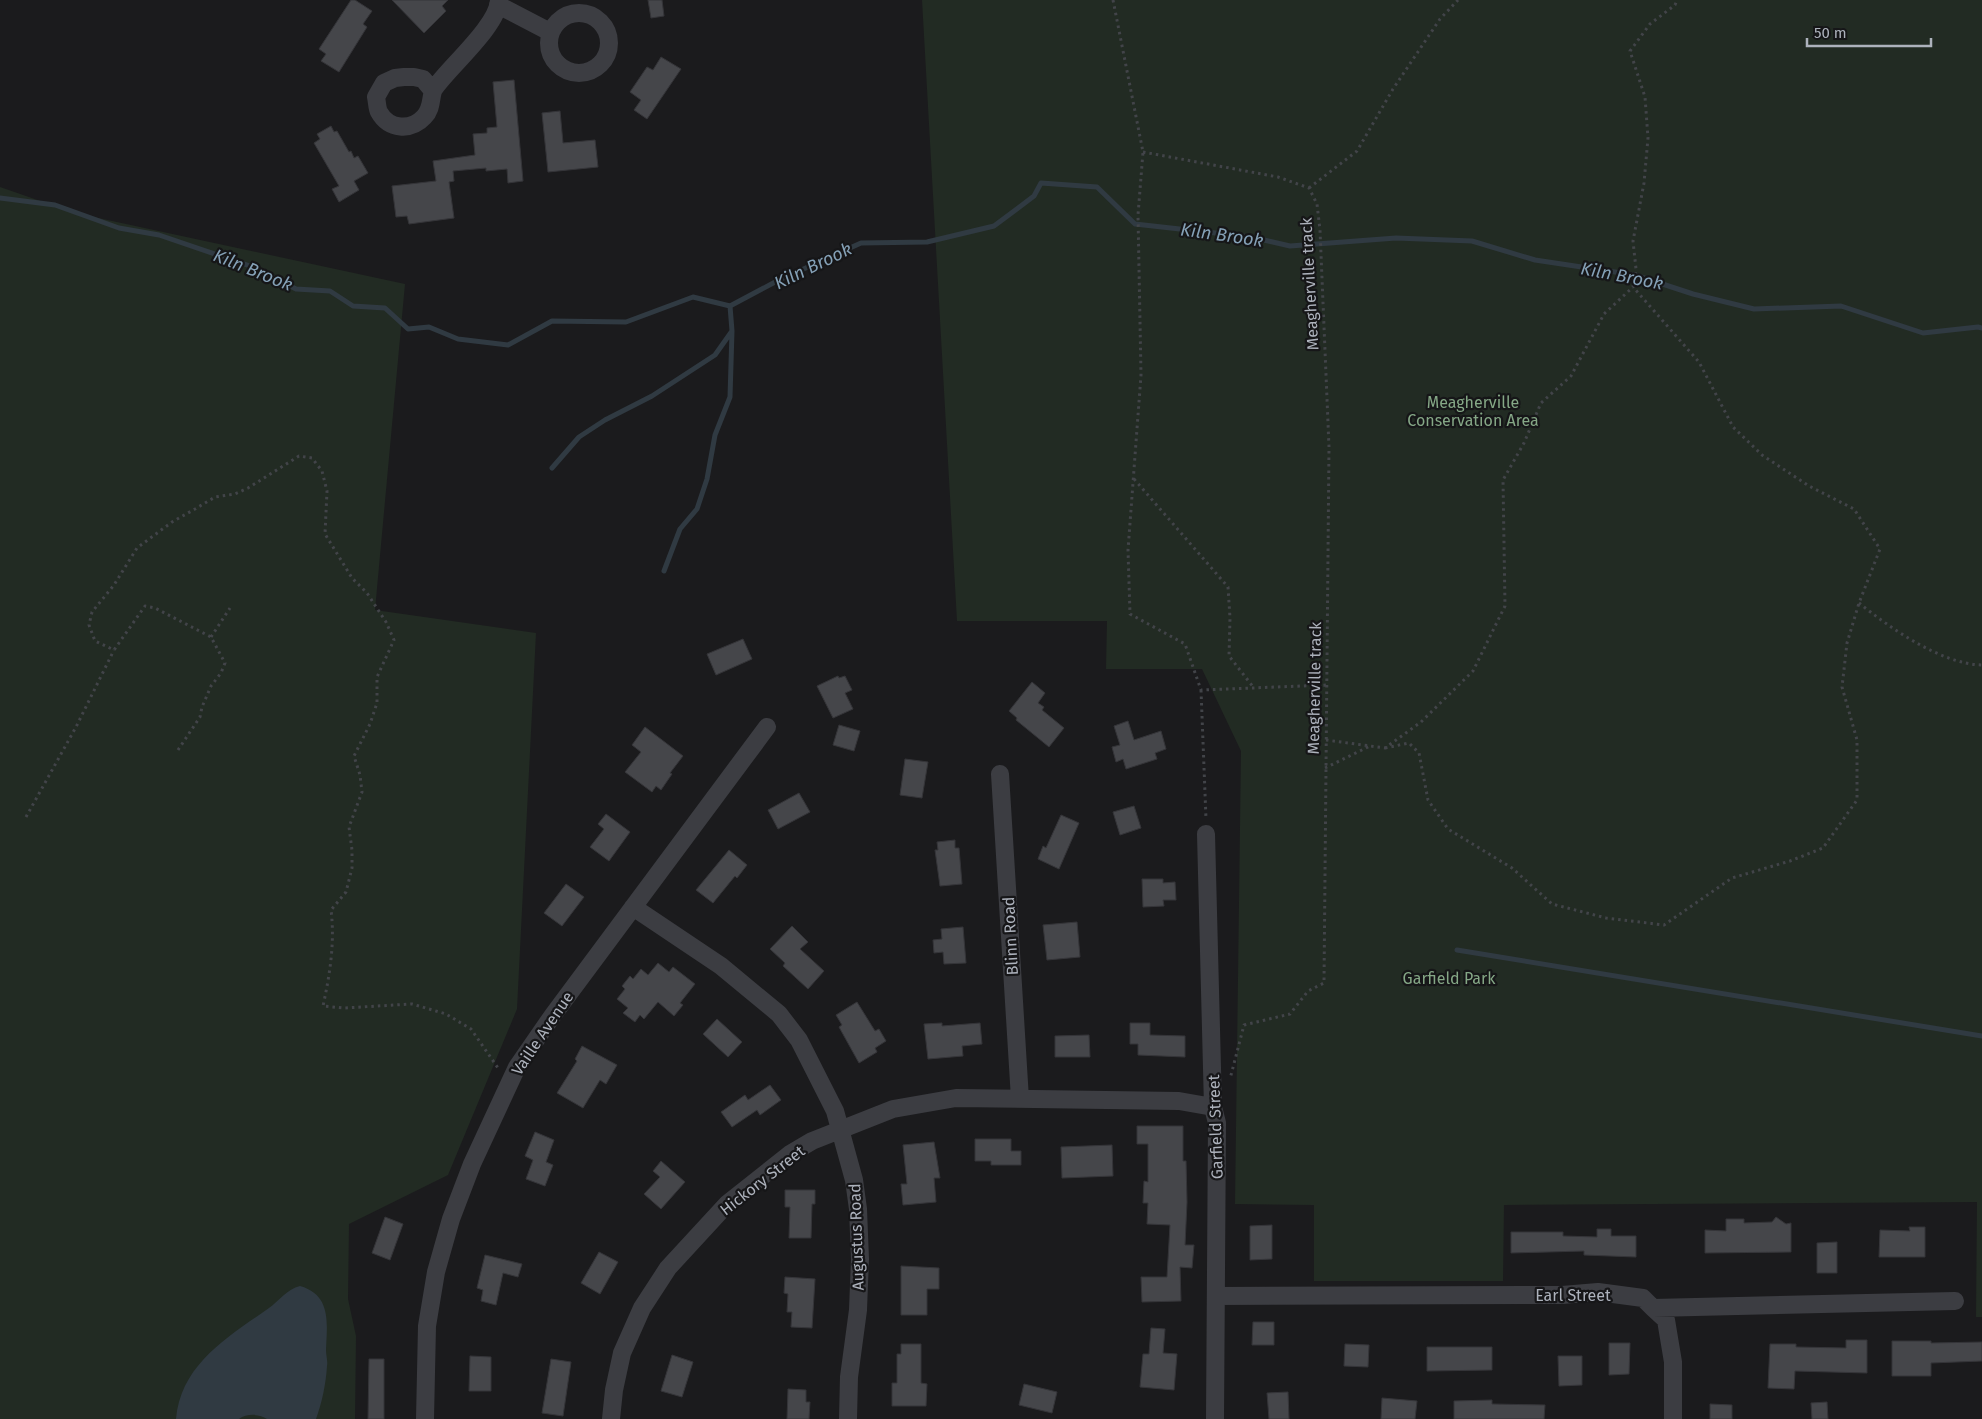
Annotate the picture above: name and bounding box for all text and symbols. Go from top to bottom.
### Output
scale bar [1807,15,1931,47]
text: 50 m [1814,24,1847,42]
street label: Meagherville track [1296,216,1322,351]
water label: Kiln Brook [1179,218,1265,252]
water label: Kiln Brook [771,238,856,294]
water label: Kiln Brook [210,244,296,296]
water label: Kiln Brook [1579,257,1665,295]
park label: Meagherville Conservation Area [1407,393,1539,430]
street label: Meagherville track [1304,621,1325,755]
street label: Blinn Road [999,896,1022,976]
park label: Garfield Park [1403,969,1496,988]
street label: Vaille Avenue [507,988,577,1079]
street label: Garfield Street [1204,1074,1227,1180]
street label: Hickory Street [716,1141,809,1219]
street label: Augustus Road [845,1183,868,1291]
street label: Earl Street [1535,1286,1611,1305]

